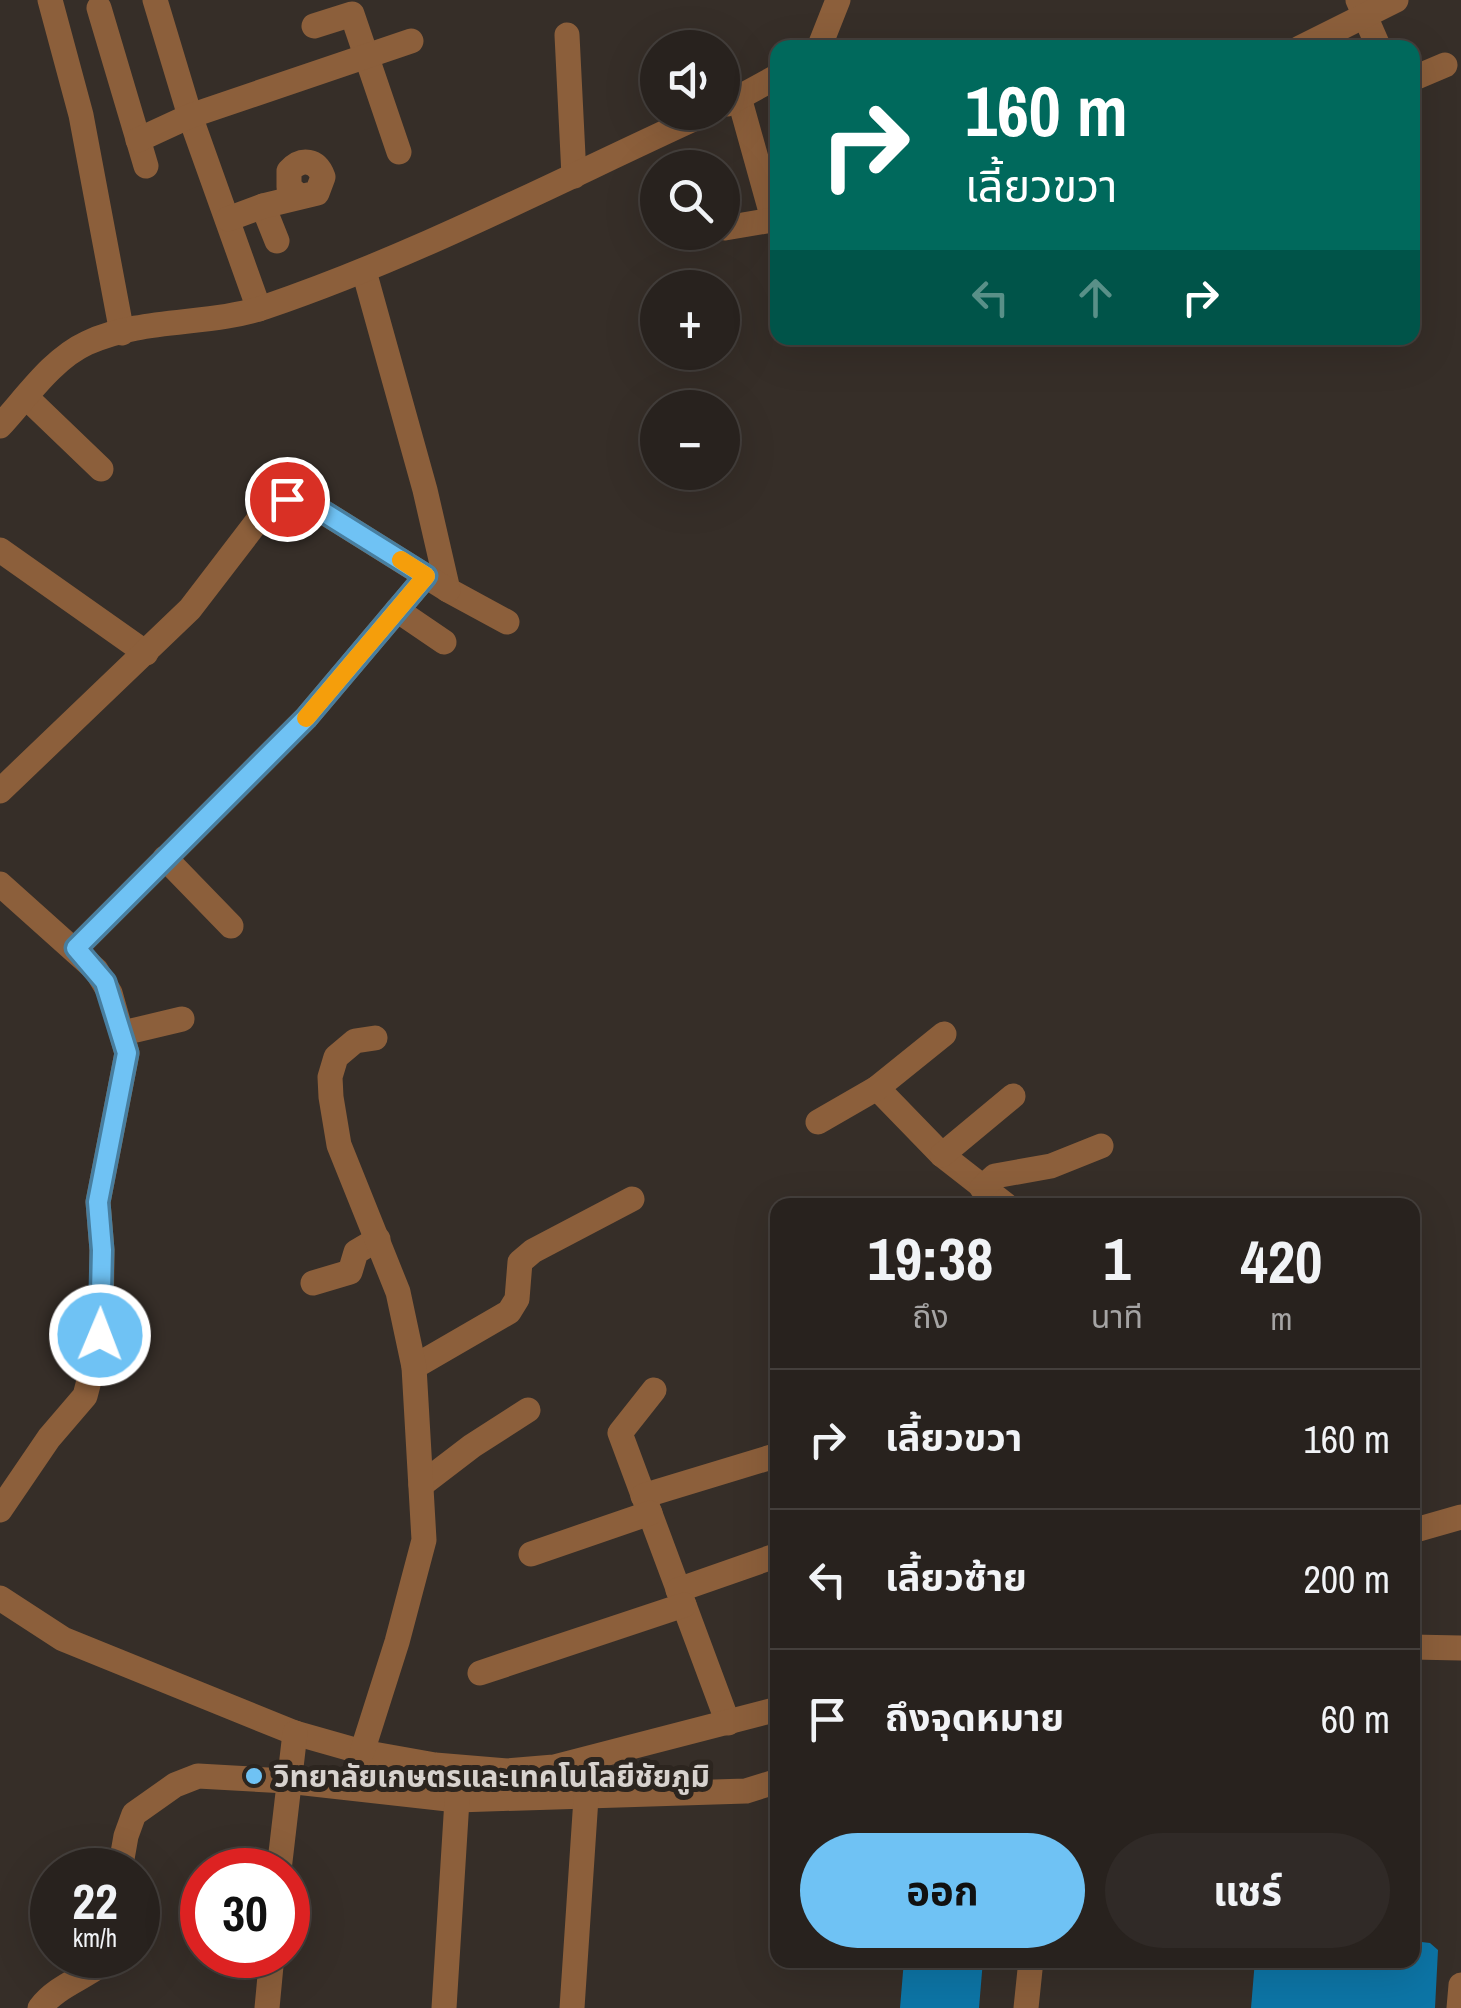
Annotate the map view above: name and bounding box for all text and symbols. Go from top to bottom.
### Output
map controls [640,30,740,490]
button: sound [640,30,740,130]
text: 160 m [965,64,1128,158]
icon: right [800,80,930,210]
button: search [640,150,740,250]
text: เลี้ยวขวา [965,155,1117,216]
button: + [640,270,740,370]
icon: left [963,270,1018,325]
icon: ahead [1068,270,1123,325]
icon: right [1173,270,1228,325]
button: − [640,390,740,490]
pin [245,457,330,542]
icon: arrive [260,472,315,527]
text: 19:38 [867,1218,993,1299]
text: 1 [1103,1218,1131,1299]
text: 420 [1240,1221,1322,1302]
position arrow [48,1283,152,1387]
text: ถึง [912,1295,949,1338]
text: นาที [1091,1295,1143,1338]
text: m [1271,1297,1292,1340]
icon: right [800,1412,855,1467]
text: เลี้ยวขวา [885,1412,1022,1463]
text: 160 m [1303,1414,1390,1465]
icon: left [800,1552,855,1607]
text: เลี้ยวซ้าย [885,1552,1027,1603]
text: 200 m [1303,1554,1390,1605]
icon: arrive [800,1692,855,1747]
text: ถึงจุดหมาย [885,1692,1064,1743]
text: 60 m [1321,1694,1390,1745]
place label: วิทยาลัยเกษตรและเทคโนโลยีชัยภูมิ [273,1756,710,1796]
marker: วิทยาลัยเกษตรและเทคโนโลยีชัยภูมิ [243,1765,265,1787]
button: ออก [800,1833,1085,1948]
button: แชร์ [1105,1833,1390,1948]
speed limit sign: 30 [180,1848,310,1978]
text: 22 [72,1867,118,1935]
text: km/h [73,1921,117,1955]

